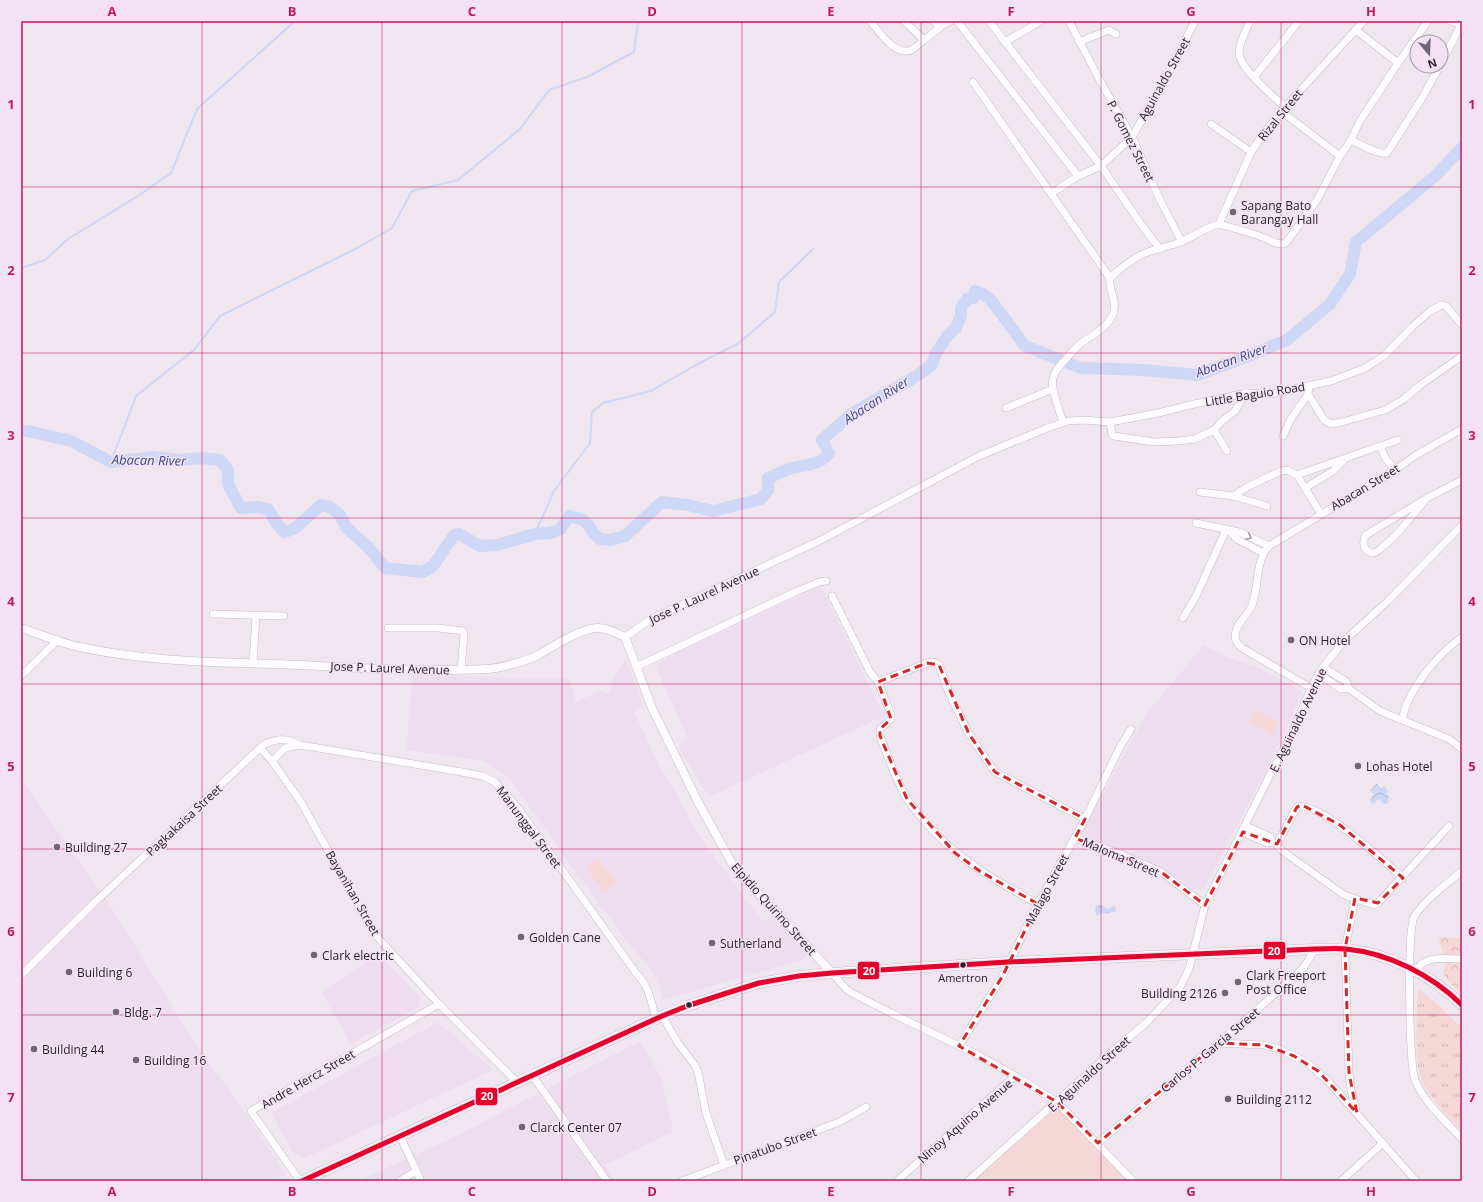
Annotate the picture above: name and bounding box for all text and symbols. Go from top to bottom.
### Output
text: A [108,2,117,20]
text: B [288,2,297,20]
text: C [468,2,476,20]
text: D [647,2,657,20]
text: E [827,2,835,20]
text: F [1007,2,1015,20]
text: G [1186,2,1196,20]
text: H [1366,2,1376,20]
street label: Aguinaldo Street [1134,34,1194,124]
north arrow [1409,34,1449,74]
text: N [1426,55,1439,72]
street label: Rizal Street [1254,85,1306,145]
text: 1 [7,95,15,113]
text: 1 [1468,95,1476,113]
street label: P. Gomez Street [1103,97,1159,185]
place label: Sapang Bato Barangay Hall [1241,197,1318,228]
marker: Sapang Bato Barangay Hall [1228,207,1238,217]
text: 2 [7,261,15,279]
text: 2 [1468,261,1476,279]
water label: Abacan River [1192,338,1270,382]
water label: Abacan River [839,372,913,428]
street label: Little Baguio Road [1204,378,1306,410]
text: 3 [7,426,15,444]
text: 3 [1468,426,1476,444]
water label: Abacan River [111,450,187,470]
street label: Abacan Street [1327,460,1403,514]
one-way arrow [1245,532,1253,540]
street label: Jose P. Laurel Avenue [645,562,762,628]
text: 4 [7,592,15,610]
text: 4 [1468,592,1476,610]
place label: ON Hotel [1299,632,1351,649]
marker: ON Hotel [1286,635,1296,645]
street label: Jose P. Laurel Avenue [329,657,450,679]
street label: E. Aguinaldo Avenue [1265,665,1331,775]
text: 5 [7,757,15,775]
text: 5 [1468,757,1476,775]
place label: Lohas Hotel [1366,758,1432,775]
marker: Lohas Hotel [1353,761,1363,771]
street label: Pagkakaisa Street [142,780,226,860]
street label: Manunggal Street [492,782,566,872]
street label: Maloma Street [1080,833,1162,881]
place label: Building 27 [65,839,127,856]
marker: Building 27 [52,842,62,852]
street label: Bayanihan Street [322,847,384,939]
street label: Malago Street [1021,851,1073,927]
street label: Elpidio Quirino Street [728,859,820,959]
text: 6 [7,922,15,940]
text: 6 [1468,922,1476,940]
place label: Golden Cane [529,929,601,946]
marker: Golden Cane [516,932,526,942]
place label: Sutherland [720,935,782,952]
marker: Sutherland [707,938,717,948]
line badge: 20 [1263,941,1286,960]
text: 20 [1268,943,1280,958]
place label: Clark electric [322,947,394,964]
marker: Clark electric [309,950,319,960]
marker: Amertron [958,960,968,970]
line badge: 20 [857,961,880,980]
text: 20 [863,963,875,978]
place label: Building 6 [77,964,133,981]
marker: Building 6 [64,967,74,977]
place label: Clark Freeport Post Office [1246,967,1326,998]
place label: Amertron [938,970,988,985]
marker: Clark Freeport Post Office [1233,977,1243,987]
place label: Building 2126 [1141,985,1217,1002]
marker: Building 2126 [1220,988,1230,998]
unlabelled marker [684,1000,694,1010]
place label: Bldg. 7 [124,1004,162,1021]
street label: Carlos P. Garcia Street [1157,1004,1263,1096]
marker: Bldg. 7 [111,1007,121,1017]
street label: E. Aguinaldo Street [1044,1032,1134,1116]
place label: Building 44 [42,1041,104,1058]
marker: Building 44 [29,1044,39,1054]
street label: Andre Hercz Street [258,1045,358,1113]
place label: Building 16 [144,1052,206,1069]
marker: Building 16 [131,1055,141,1065]
street label: Ninoy Aquino Avenue [914,1075,1016,1167]
line badge: 20 [475,1087,498,1106]
text: 7 [7,1088,15,1106]
text: 20 [481,1088,493,1103]
text: 7 [1468,1088,1476,1106]
place label: Building 2112 [1236,1091,1312,1108]
marker: Building 2112 [1223,1094,1233,1104]
place label: Clarck Center 07 [530,1119,622,1136]
marker: Clarck Center 07 [517,1122,527,1132]
street label: Pinatubo Street [731,1123,819,1169]
text: A [108,1182,117,1200]
text: B [288,1182,297,1200]
text: C [468,1182,476,1200]
text: D [647,1182,657,1200]
text: E [827,1182,835,1200]
text: F [1007,1182,1015,1200]
text: G [1186,1182,1196,1200]
text: H [1366,1182,1376,1200]

